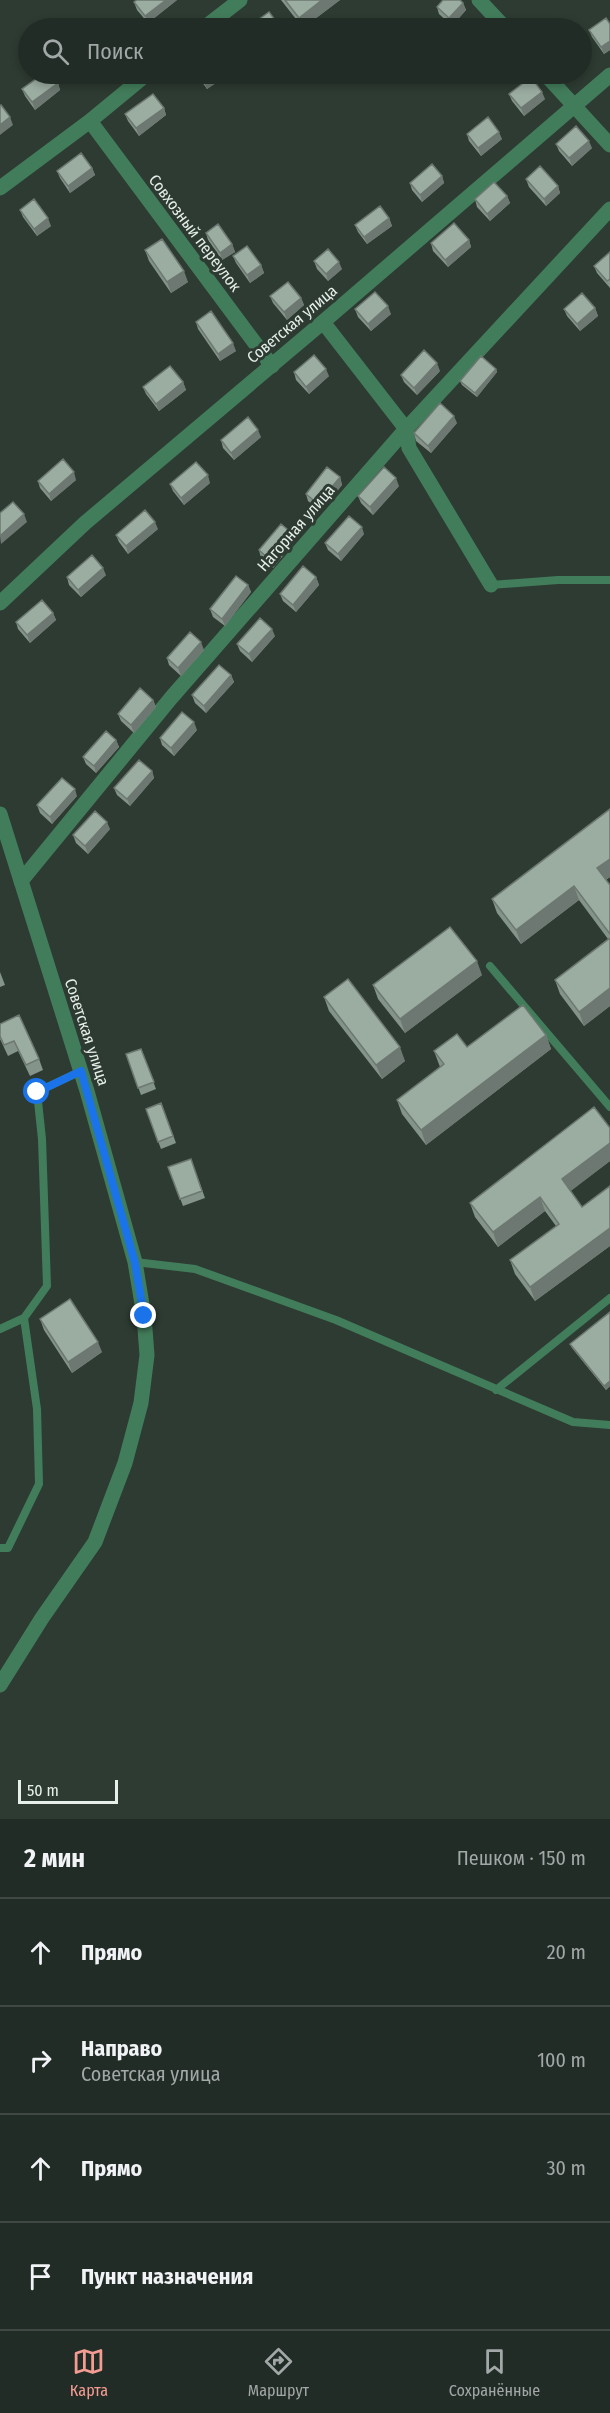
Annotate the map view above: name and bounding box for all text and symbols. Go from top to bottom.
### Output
search box [18,18,592,84]
icon: search [39,35,72,68]
text: Поиск [87,38,143,65]
street label: Совхозный переулок [145,171,245,296]
street label: Советская улица [243,281,341,367]
street label: Нагорная улица [253,481,339,575]
street label: Советская улица [61,976,113,1088]
route start [23,1078,49,1104]
route end [130,1302,156,1328]
scale bar [18,1777,118,1804]
text: 50 m [27,1781,59,1800]
text: 2 мин [24,1843,85,1874]
text: Пешком · 150 m [457,1846,586,1870]
icon: ahead [24,1936,57,1969]
text: Прямо [81,1939,142,1966]
text: 20 m [547,1940,586,1964]
text: Направо [81,2035,162,2062]
icon: right [24,2044,57,2077]
text: 100 m [537,2048,586,2072]
text: Советская улица [81,2062,220,2086]
icon: ahead [24,2152,57,2185]
text: Прямо [81,2155,142,2182]
text: 30 m [546,2156,586,2180]
icon: arrive [24,2260,57,2293]
text: Пункт назначения [81,2263,253,2290]
tab: Карта [70,2345,108,2400]
tab: Маршрут [248,2345,309,2400]
tab: Сохранённые [449,2345,540,2400]

